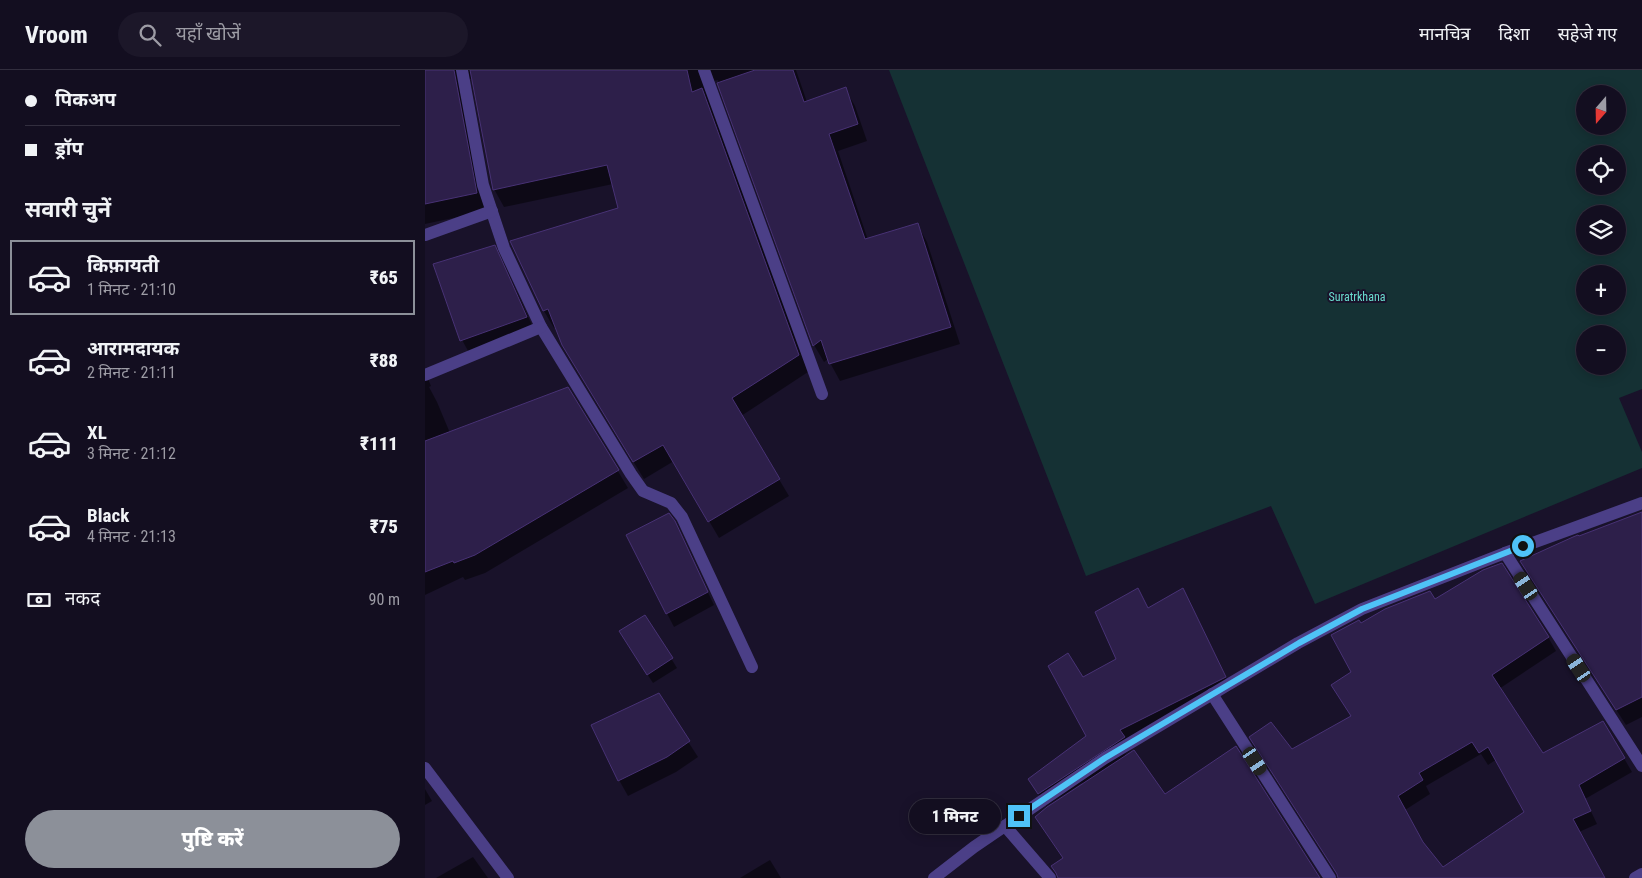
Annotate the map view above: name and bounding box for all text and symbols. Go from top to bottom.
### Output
search box [118,12,468,57]
text: Vroom [25,21,88,49]
icon: search [136,21,164,49]
text: यहाँ खोजें [176,22,241,45]
text: मानचित्र [1419,23,1471,44]
text: दिशा [1499,23,1530,44]
text: सहेजे गए [1558,23,1617,44]
north arrow [1576,85,1626,135]
map controls [1576,85,1626,375]
text: पिकअप [55,88,116,111]
text: ड्रॉप [55,137,83,160]
button: locate [1576,145,1626,195]
text: सवारी चुनें [25,197,111,222]
button: layers [1576,205,1626,255]
text: किफ़ायती [87,254,159,277]
icon: car [27,255,72,300]
button: + [1576,265,1626,315]
text: ₹65 [370,266,398,289]
text: 1 मिनट · 21:10 [87,280,176,299]
park label: Suratrkhana [1329,290,1386,304]
button: − [1576,325,1626,375]
text: आरामदायक [87,337,179,360]
icon: car [27,338,72,383]
text: ₹88 [370,349,398,372]
text: 2 मिनट · 21:11 [87,363,176,382]
icon: car [27,421,72,466]
text: XL [87,421,107,444]
text: ₹111 [360,432,398,455]
text: 3 मिनट · 21:12 [87,444,176,463]
icon: car [27,504,72,549]
text: Black [87,504,129,527]
text: ₹75 [370,515,398,538]
text: 4 मिनट · 21:13 [87,527,176,546]
route start [1512,535,1534,557]
car [1511,569,1540,603]
icon: cash [25,586,53,614]
text: नकद [65,587,100,610]
text: 90 m [368,590,400,609]
car [1564,651,1593,685]
car [1240,744,1269,778]
callout: 1 मिनट [909,798,1001,834]
route end [1008,805,1030,827]
text: 1 मिनट [932,807,978,826]
button: पुष्टि करें [25,810,400,868]

